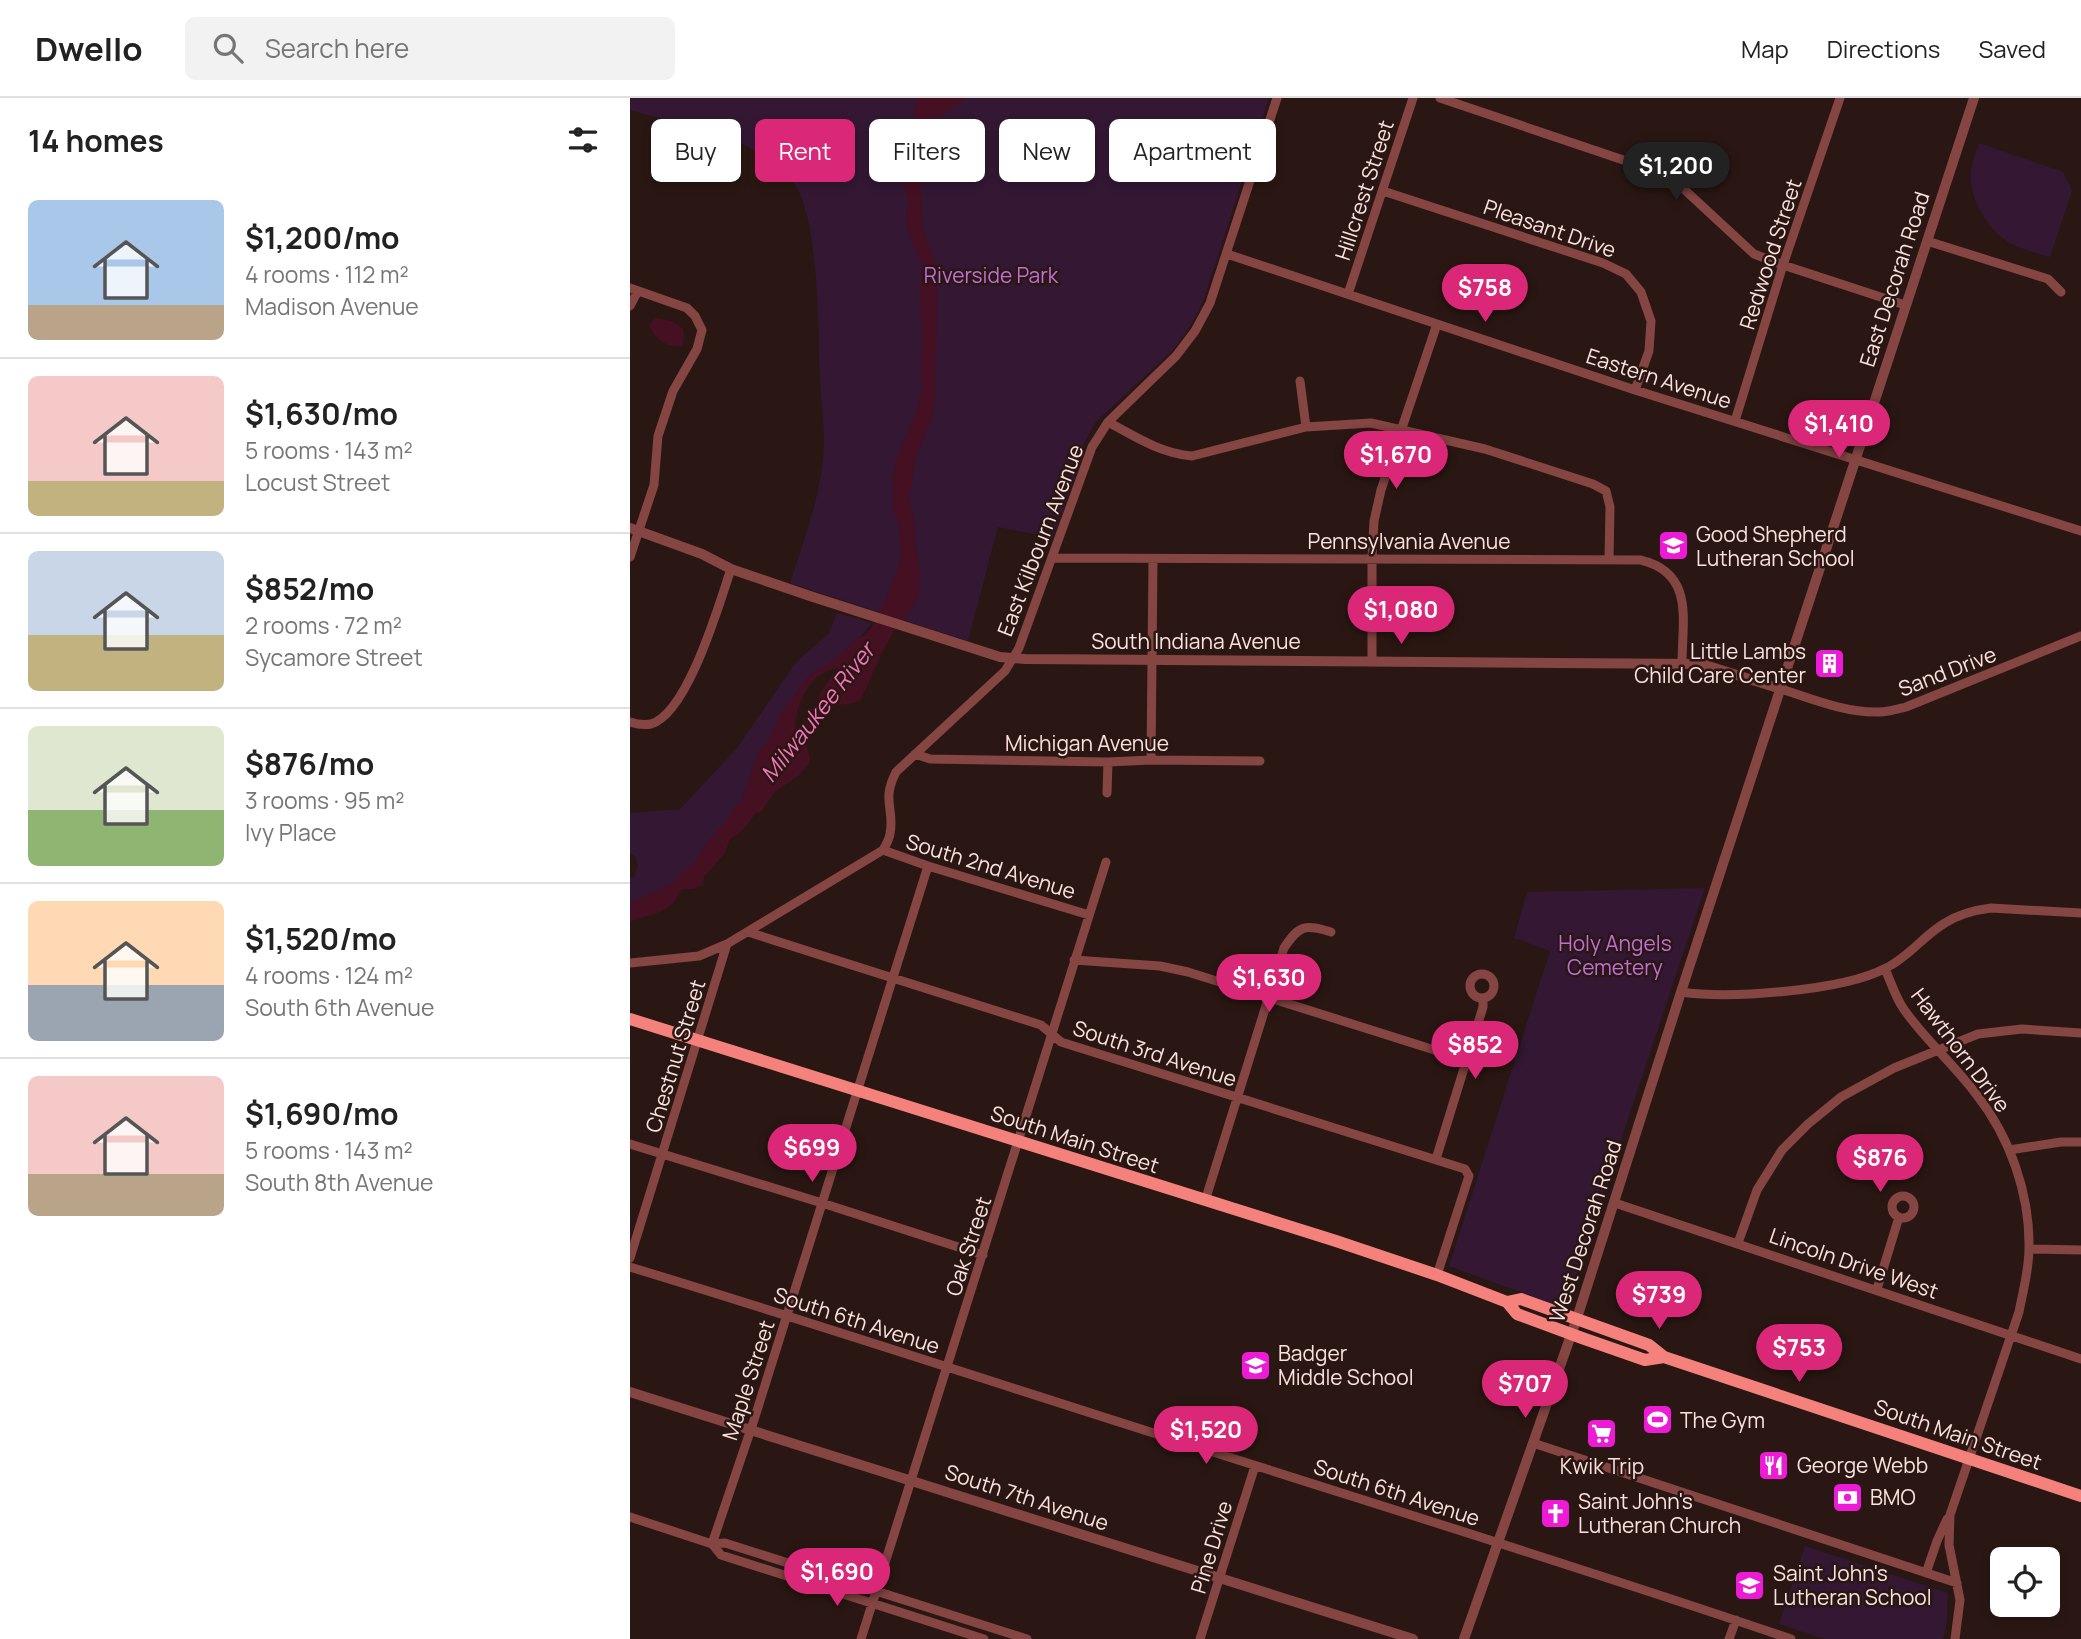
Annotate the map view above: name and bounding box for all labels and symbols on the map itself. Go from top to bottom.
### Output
street label: Hillcrest Street [1328,116,1400,264]
pin: $1,200 [1619,142,1733,202]
street label: Redwood Street [1732,175,1808,333]
street label: East Decorah Road [1852,188,1936,370]
street label: Pleasant Drive [1480,192,1620,264]
park label: Riverside Park [924,261,1059,289]
pin: $758 [1444,264,1526,324]
street label: Eastern Avenue [1583,341,1735,415]
pin: $1,410 [1782,400,1896,460]
pin: $1,670 [1339,432,1453,491]
street label: East Kilbourn Avenue [991,440,1089,640]
place label: Good Shepherd Lutheran School [1696,520,1855,572]
street label: Pennsylvania Avenue [1308,527,1510,555]
school or university icon: Good Shepherd Lutheran School [1656,529,1690,563]
pin: $1,080 [1344,587,1458,646]
street label: South Indiana Avenue [1091,627,1301,655]
water label: Milwaukee River [752,633,883,788]
place label: Little Lambs Child Care Center [1634,637,1806,689]
street label: Sand Drive [1894,640,2000,702]
building icon: Little Lambs Child Care Center [1812,646,1846,680]
street label: Michigan Avenue [1005,729,1169,757]
street label: South 2nd Avenue [903,827,1079,905]
park label: Holy Angels Cemetery [1558,929,1672,981]
pin: $1,630 [1212,954,1326,1014]
street label: Chestnut Street [638,976,712,1136]
street label: Hawthorn Drive [1905,982,2017,1118]
street label: South 3rd Avenue [1070,1013,1240,1093]
pin: $852 [1434,1021,1516,1081]
street label: South Main Street [987,1099,1163,1179]
pin: $699 [771,1124,853,1184]
pin: $876 [1839,1134,1921,1194]
street label: West Decorah Road [1542,1136,1628,1326]
street label: Oak Street [939,1193,997,1299]
street label: Lincoln Drive West [1766,1221,1942,1305]
pin: $739 [1618,1272,1700,1331]
street label: South 6th Avenue [770,1280,944,1360]
street label: Maple Street [715,1316,781,1444]
pin: $753 [1758,1324,1840,1384]
place label: Badger Middle School [1278,1339,1414,1391]
school or university icon: Badger Middle School [1238,1348,1272,1382]
pin: $707 [1484,1360,1566,1420]
street label: South Main Street [1870,1392,2046,1476]
sports icon: The Gym [1640,1403,1674,1437]
pin: $1,520 [1149,1406,1263,1466]
place label: The Gym [1680,1406,1765,1434]
supermarket icon: Kwik Trip [1585,1417,1619,1451]
restaurant icon: George Webb [1757,1448,1791,1482]
place label: George Webb [1797,1451,1928,1479]
street label: South 6th Avenue [1310,1452,1484,1532]
place label: Kwik Trip [1560,1452,1644,1480]
street label: South 7th Avenue [942,1457,1112,1537]
bank icon: BMO [1830,1480,1864,1514]
place label: BMO [1870,1483,1916,1511]
place label: Saint John's Lutheran Church [1578,1487,1741,1539]
church icon: Saint John's Lutheran Church [1538,1496,1572,1530]
street label: Pine Drive [1184,1497,1238,1597]
pin: $1,690 [780,1548,894,1608]
place label: Saint John's Lutheran School [1773,1559,1932,1611]
school or university icon: Saint John's Lutheran School [1733,1568,1767,1602]

